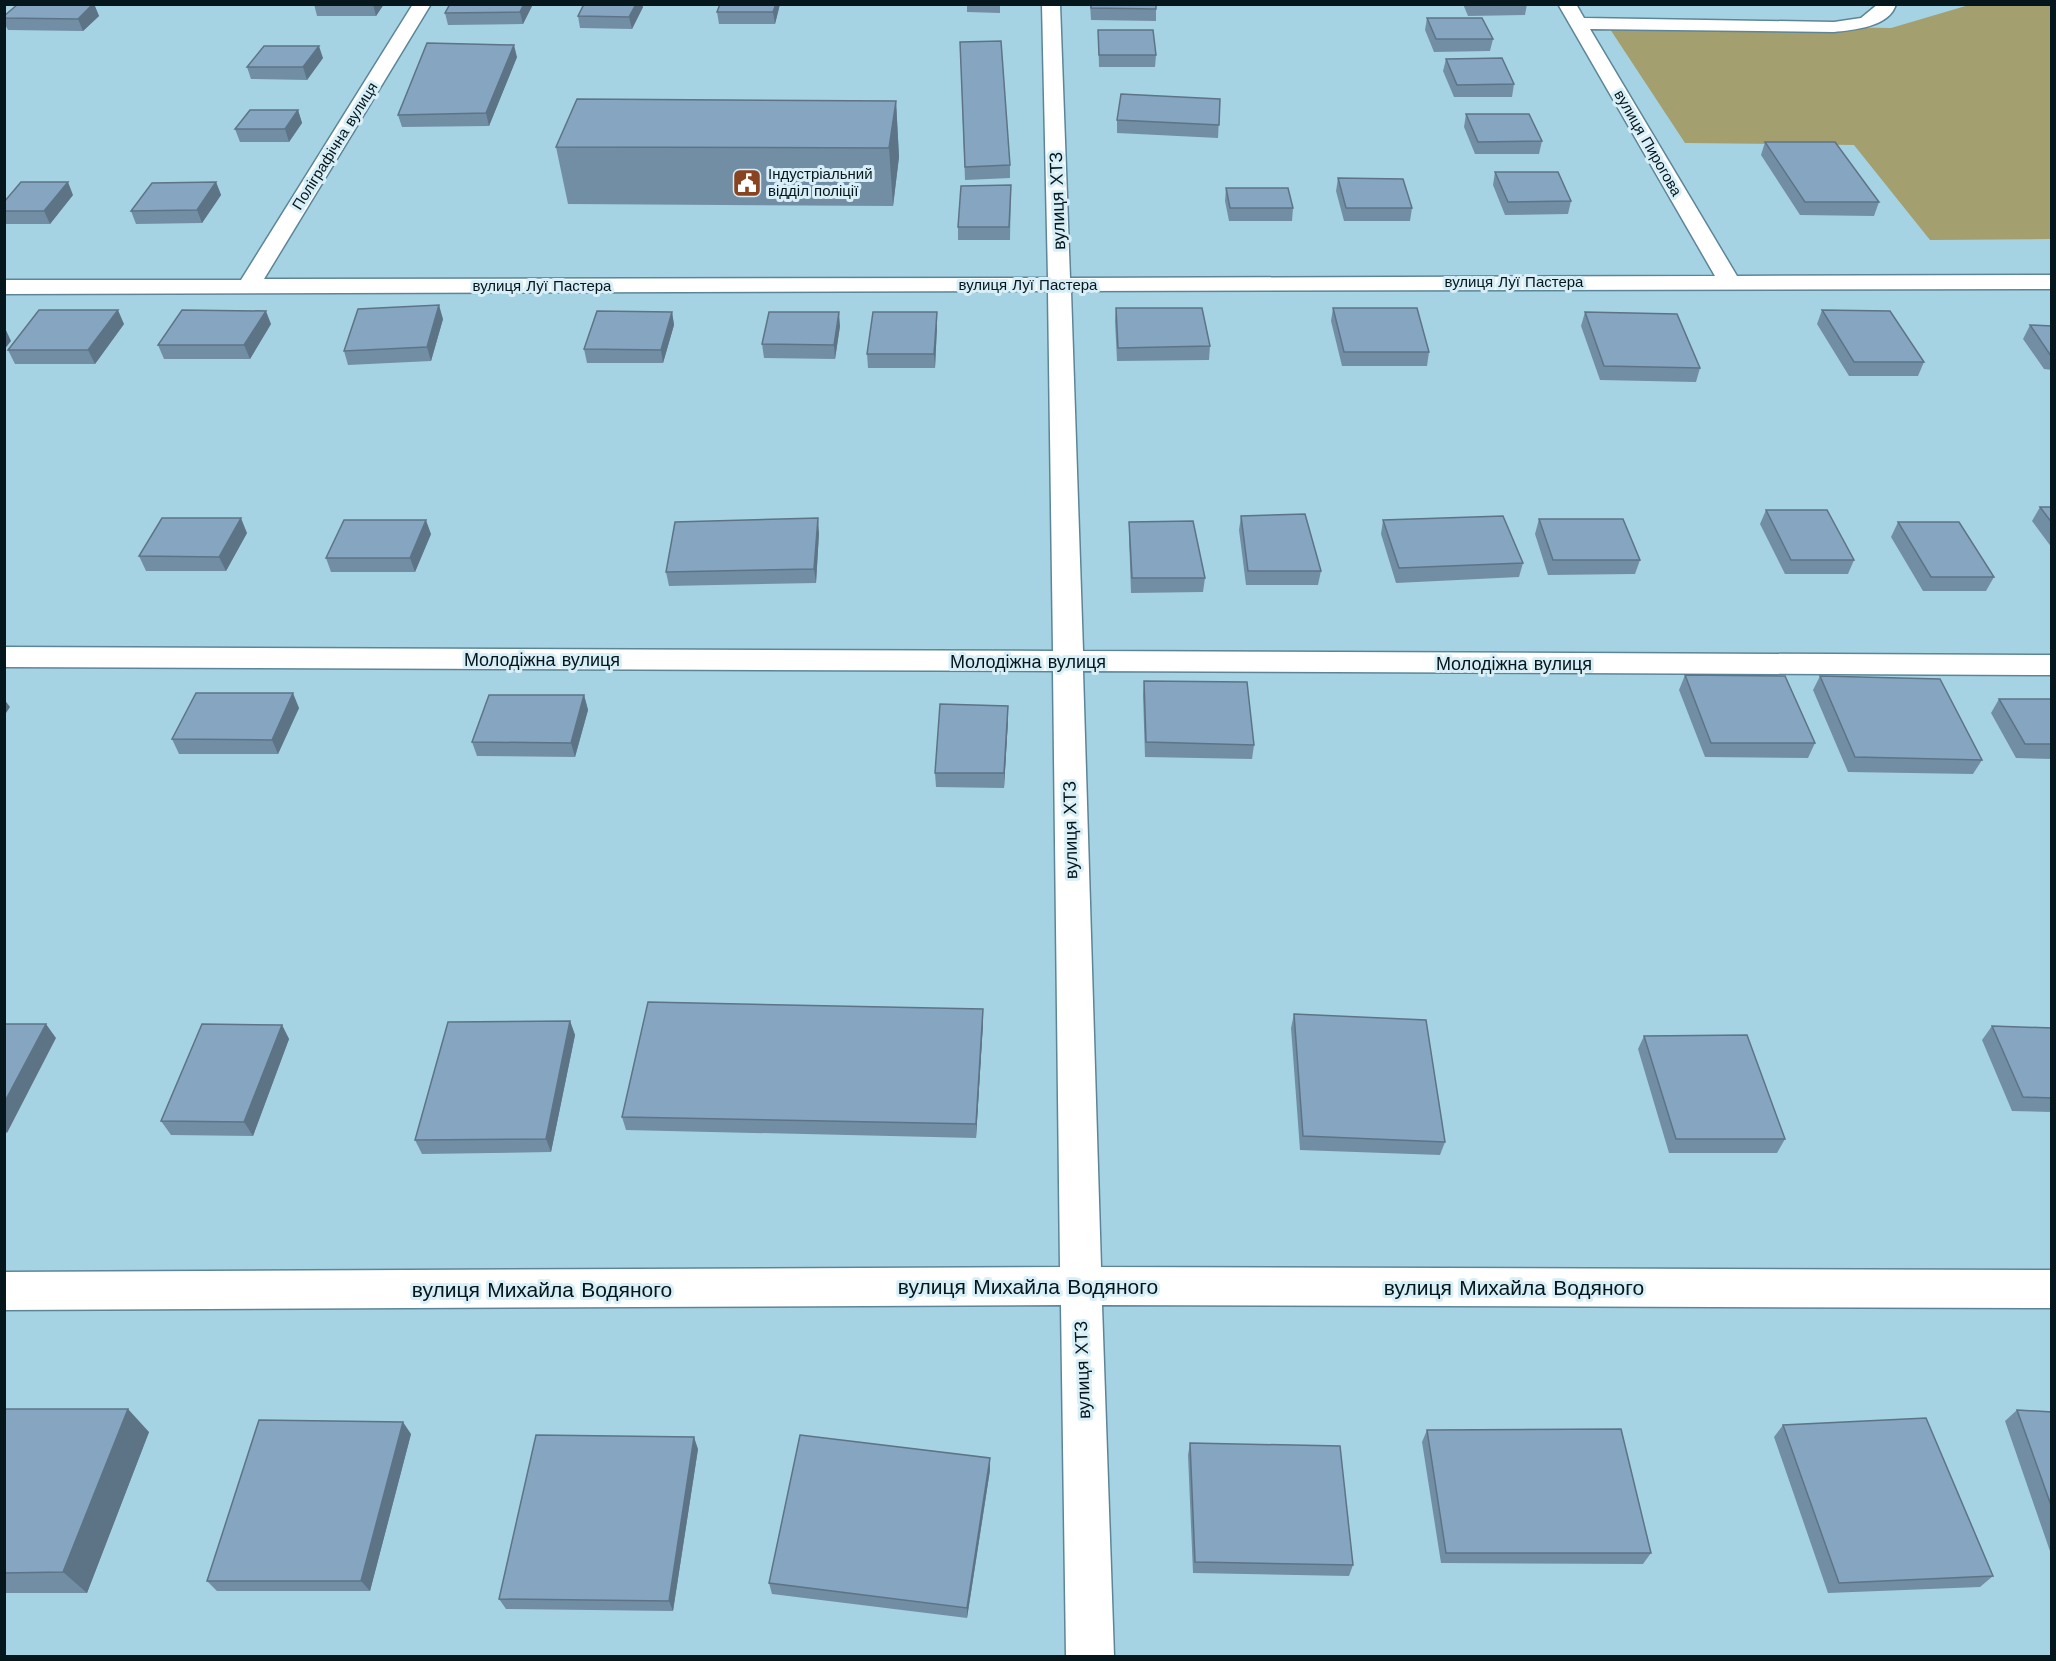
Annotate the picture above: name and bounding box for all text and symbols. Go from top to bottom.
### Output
street label: Поліграфічна вулиця [288,79,382,213]
street label: вулиця Пирогова [1610,87,1686,200]
street label: вулиця ХТЗ [1045,152,1069,250]
place label: Індустріальний відділ поліції [768,165,873,200]
public building icon: Індустріальний відділ поліції [731,167,763,199]
street label: вулиця Луї Пастера [1445,273,1584,291]
street label: вулиця Луї Пастера [959,276,1098,294]
street label: вулиця Луї Пастера [473,277,612,295]
street label: Молодіжна вулиця [464,649,620,670]
street label: Молодіжна вулиця [950,651,1106,672]
street label: Молодіжна вулиця [1436,653,1592,674]
street label: вулиця ХТЗ [1059,781,1081,879]
street label: вулиця Михайла Водяного [898,1274,1158,1299]
street label: вулиця Михайла Водяного [1384,1275,1644,1300]
street label: вулиця Михайла Водяного [412,1277,672,1302]
street label: вулиця ХТЗ [1070,1321,1094,1419]

